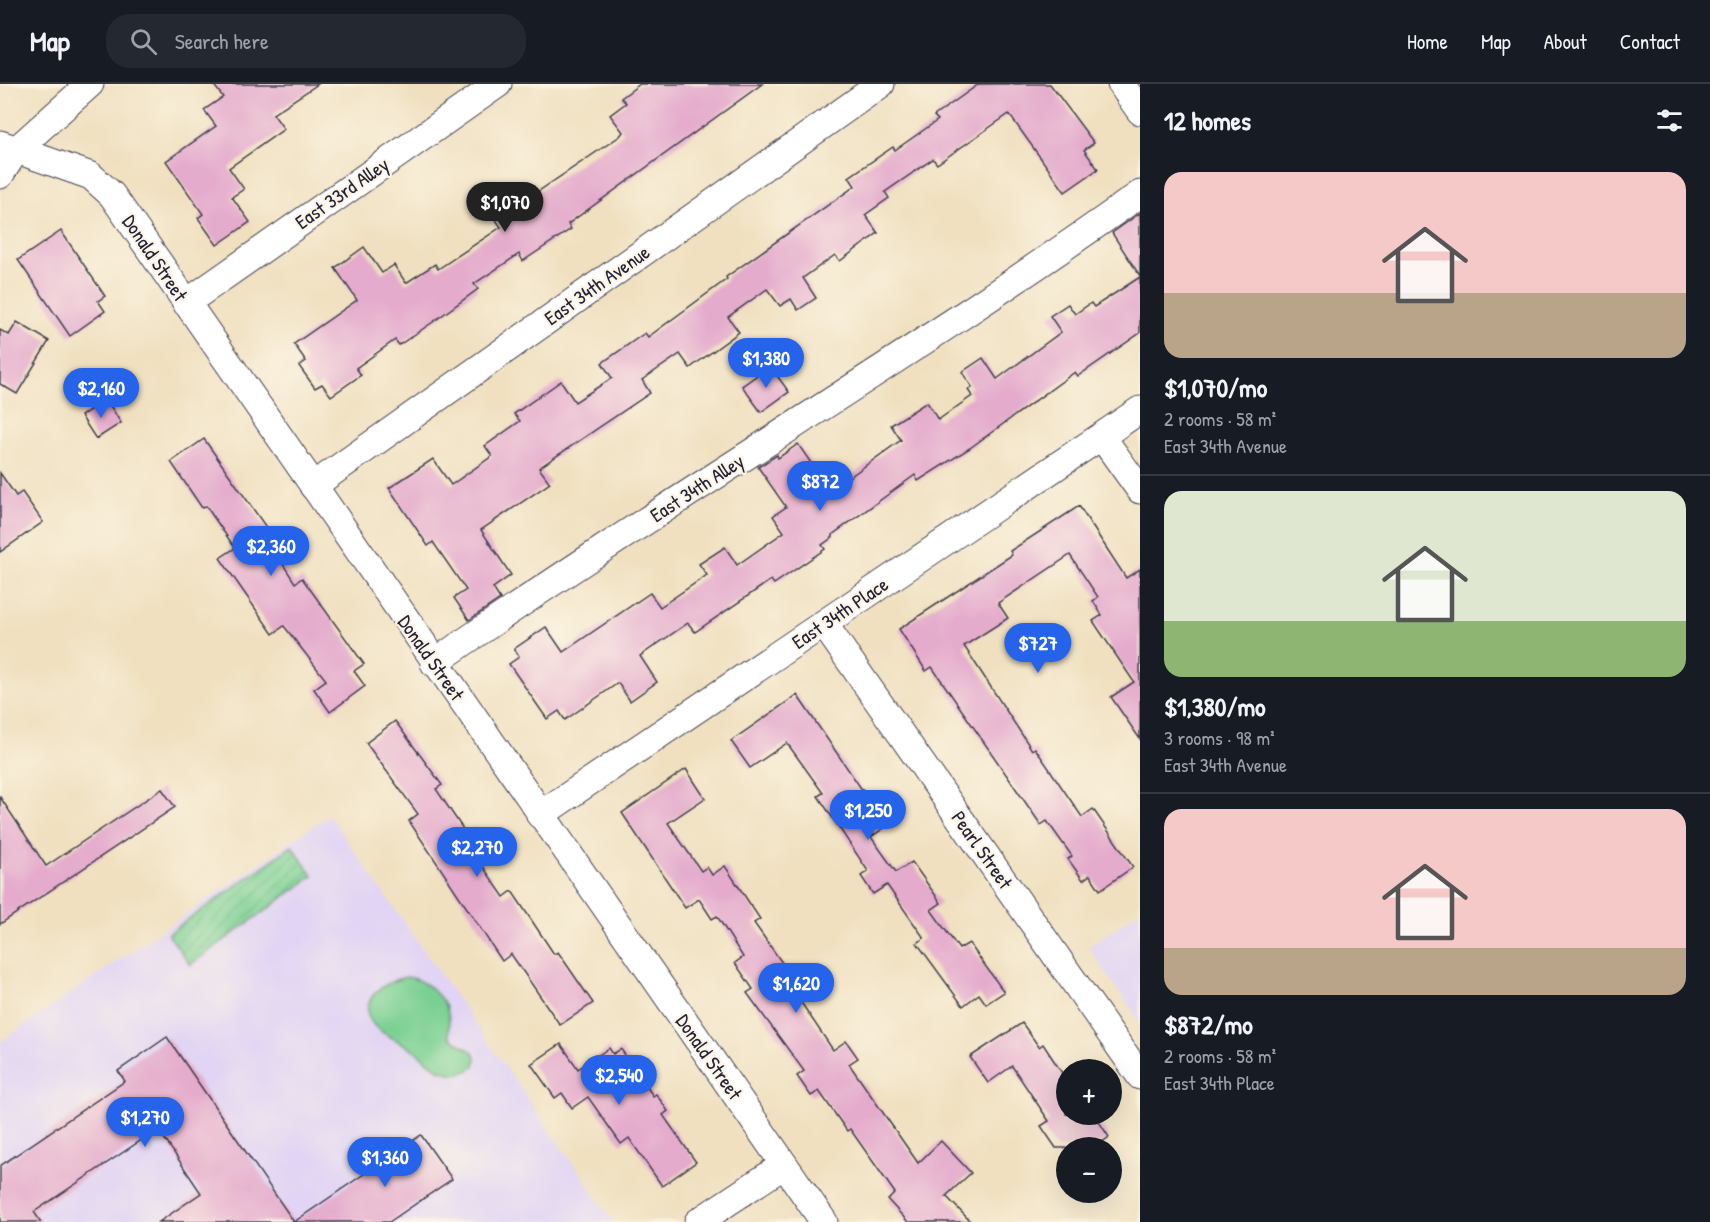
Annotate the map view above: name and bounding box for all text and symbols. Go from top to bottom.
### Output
search box [106,14,526,68]
text: Map [30,22,70,60]
icon: search [127,25,160,58]
text: Search here [175,26,269,56]
text: Home [1407,27,1448,56]
text: Map [1481,27,1511,56]
text: About [1544,27,1587,56]
text: Contact [1620,27,1680,56]
text: 12 homes [1164,103,1251,138]
icon: filters [1653,104,1686,137]
street label: East 33rd Alley [289,150,394,235]
pin: $1,070 [456,182,554,233]
text: $1,070 [480,188,530,215]
street label: Donald Street [117,209,195,307]
icon: home [1371,211,1479,319]
street label: East 34th Avenue [539,238,655,331]
pin: $1,380 [717,338,815,389]
text: $1,380 [742,344,790,371]
pin: $2,160 [52,368,150,419]
text: $1,070/mo [1164,370,1267,405]
text: $2,160 [77,374,125,401]
text: 2 rooms · 58 m² [1164,405,1276,432]
text: East 34th Avenue [1164,432,1287,459]
street label: East 34th Alley [645,447,749,528]
pin: $872 [784,461,856,512]
text: $872 [801,467,839,494]
pin: $2,360 [222,526,320,577]
icon: home [1371,530,1479,638]
text: $2,360 [246,532,296,559]
street label: East 34th Place [786,570,893,655]
street label: Donald Street [392,610,471,707]
pin: $727 [1002,623,1074,674]
text: $727 [1018,629,1058,656]
text: $1,380/mo [1164,689,1266,724]
text: 3 rooms · 98 m² [1164,724,1275,751]
text: East 34th Avenue [1164,751,1287,778]
pin: $1,250 [819,790,917,841]
text: $1,250 [844,796,892,823]
street label: Pearl Street [946,805,1020,895]
pin: $2,270 [428,827,526,878]
text: $2,270 [451,833,503,860]
icon: home [1371,848,1479,956]
pin: $1,620 [747,963,845,1014]
text: $1,620 [772,969,820,996]
text: $872/mo [1164,1007,1253,1042]
street label: Donald Street [670,1009,749,1106]
text: 2 rooms · 58 m² [1164,1042,1276,1069]
pin: $2,540 [570,1055,668,1106]
map controls [1056,1059,1122,1203]
button: + [1056,1059,1122,1125]
text: $2,540 [595,1061,643,1088]
text: East 34th Place [1164,1069,1275,1096]
pin: $1,270 [96,1097,194,1148]
text: $1,270 [120,1103,170,1130]
pin: $1,360 [336,1137,434,1188]
button: − [1056,1137,1122,1203]
text: $1,360 [361,1143,409,1170]

